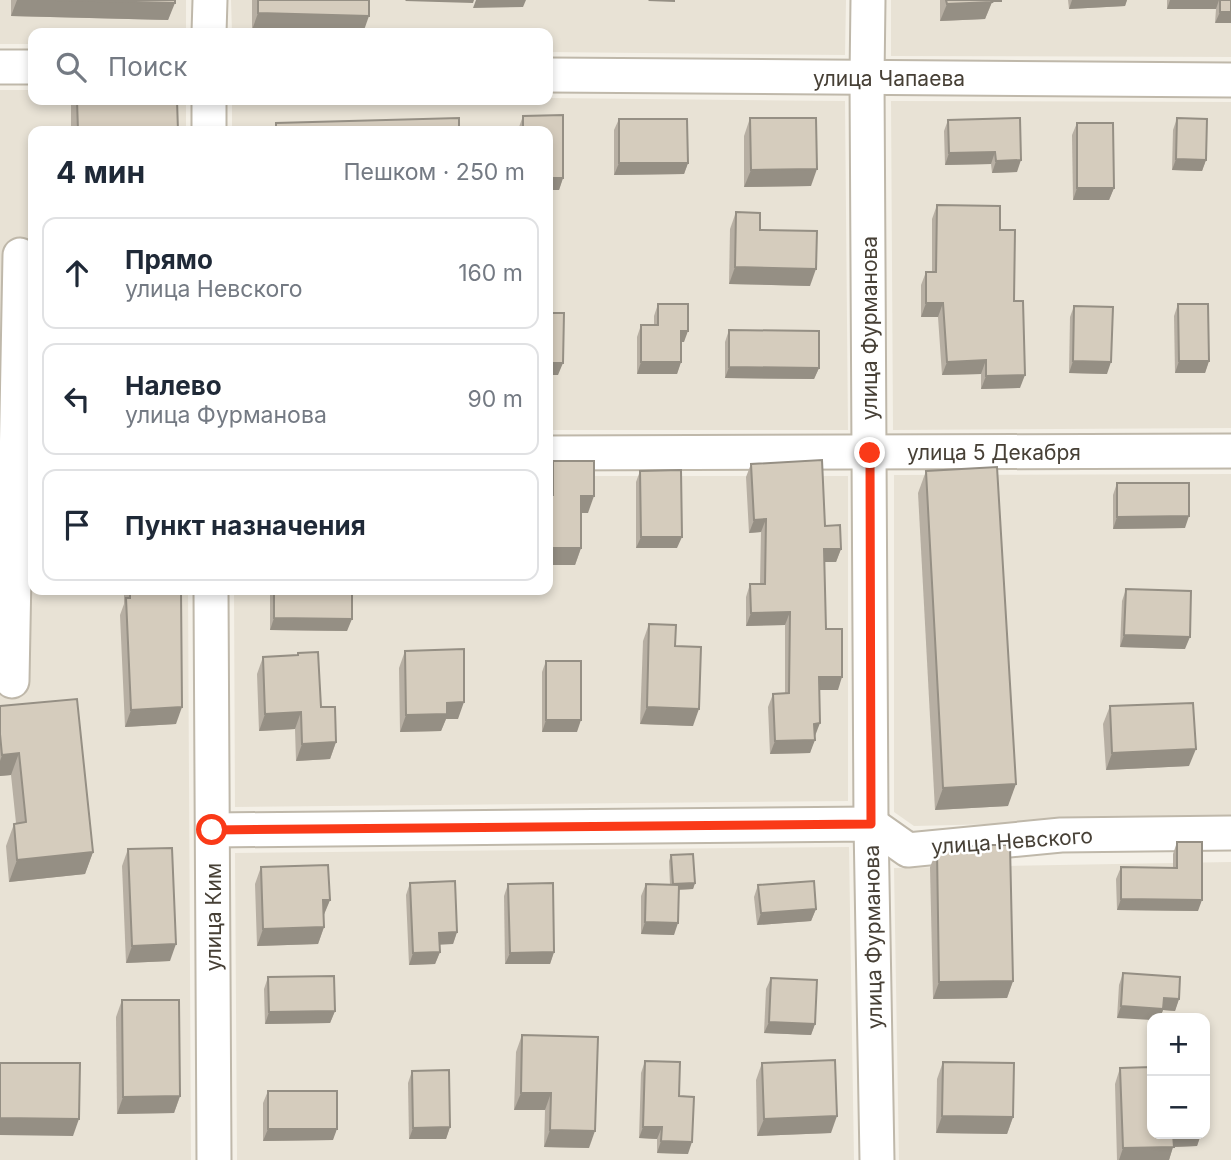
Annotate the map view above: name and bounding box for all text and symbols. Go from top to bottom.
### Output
search box [28,28,553,105]
icon: search [52,48,90,86]
text: Поиск [108,51,187,82]
street label: улица Чапаева [813,66,965,91]
text: 4 мин [56,154,145,190]
text: Пешком · 250 m [343,158,525,186]
street label: улица Фурманова [857,236,882,420]
text: Прямо [125,244,213,275]
icon: ahead [58,254,96,292]
text: 160 m [458,259,523,287]
text: улица Невского [125,275,303,303]
text: Налево [125,370,222,401]
icon: left [58,380,96,418]
text: 90 m [468,385,523,413]
text: улица Фурманова [125,401,327,429]
route end [854,437,885,468]
street label: улица 5 Декабря [907,440,1081,465]
icon: arrive [58,506,96,544]
text: Пункт назначения [125,510,366,541]
route start [196,814,227,845]
street label: улица Невского [930,823,1094,859]
street label: улица Фурманова [859,845,887,1029]
street label: улица Ким [201,863,226,971]
map controls [1147,1013,1210,1139]
button: + [1147,1013,1210,1076]
button: − [1147,1076,1210,1139]

